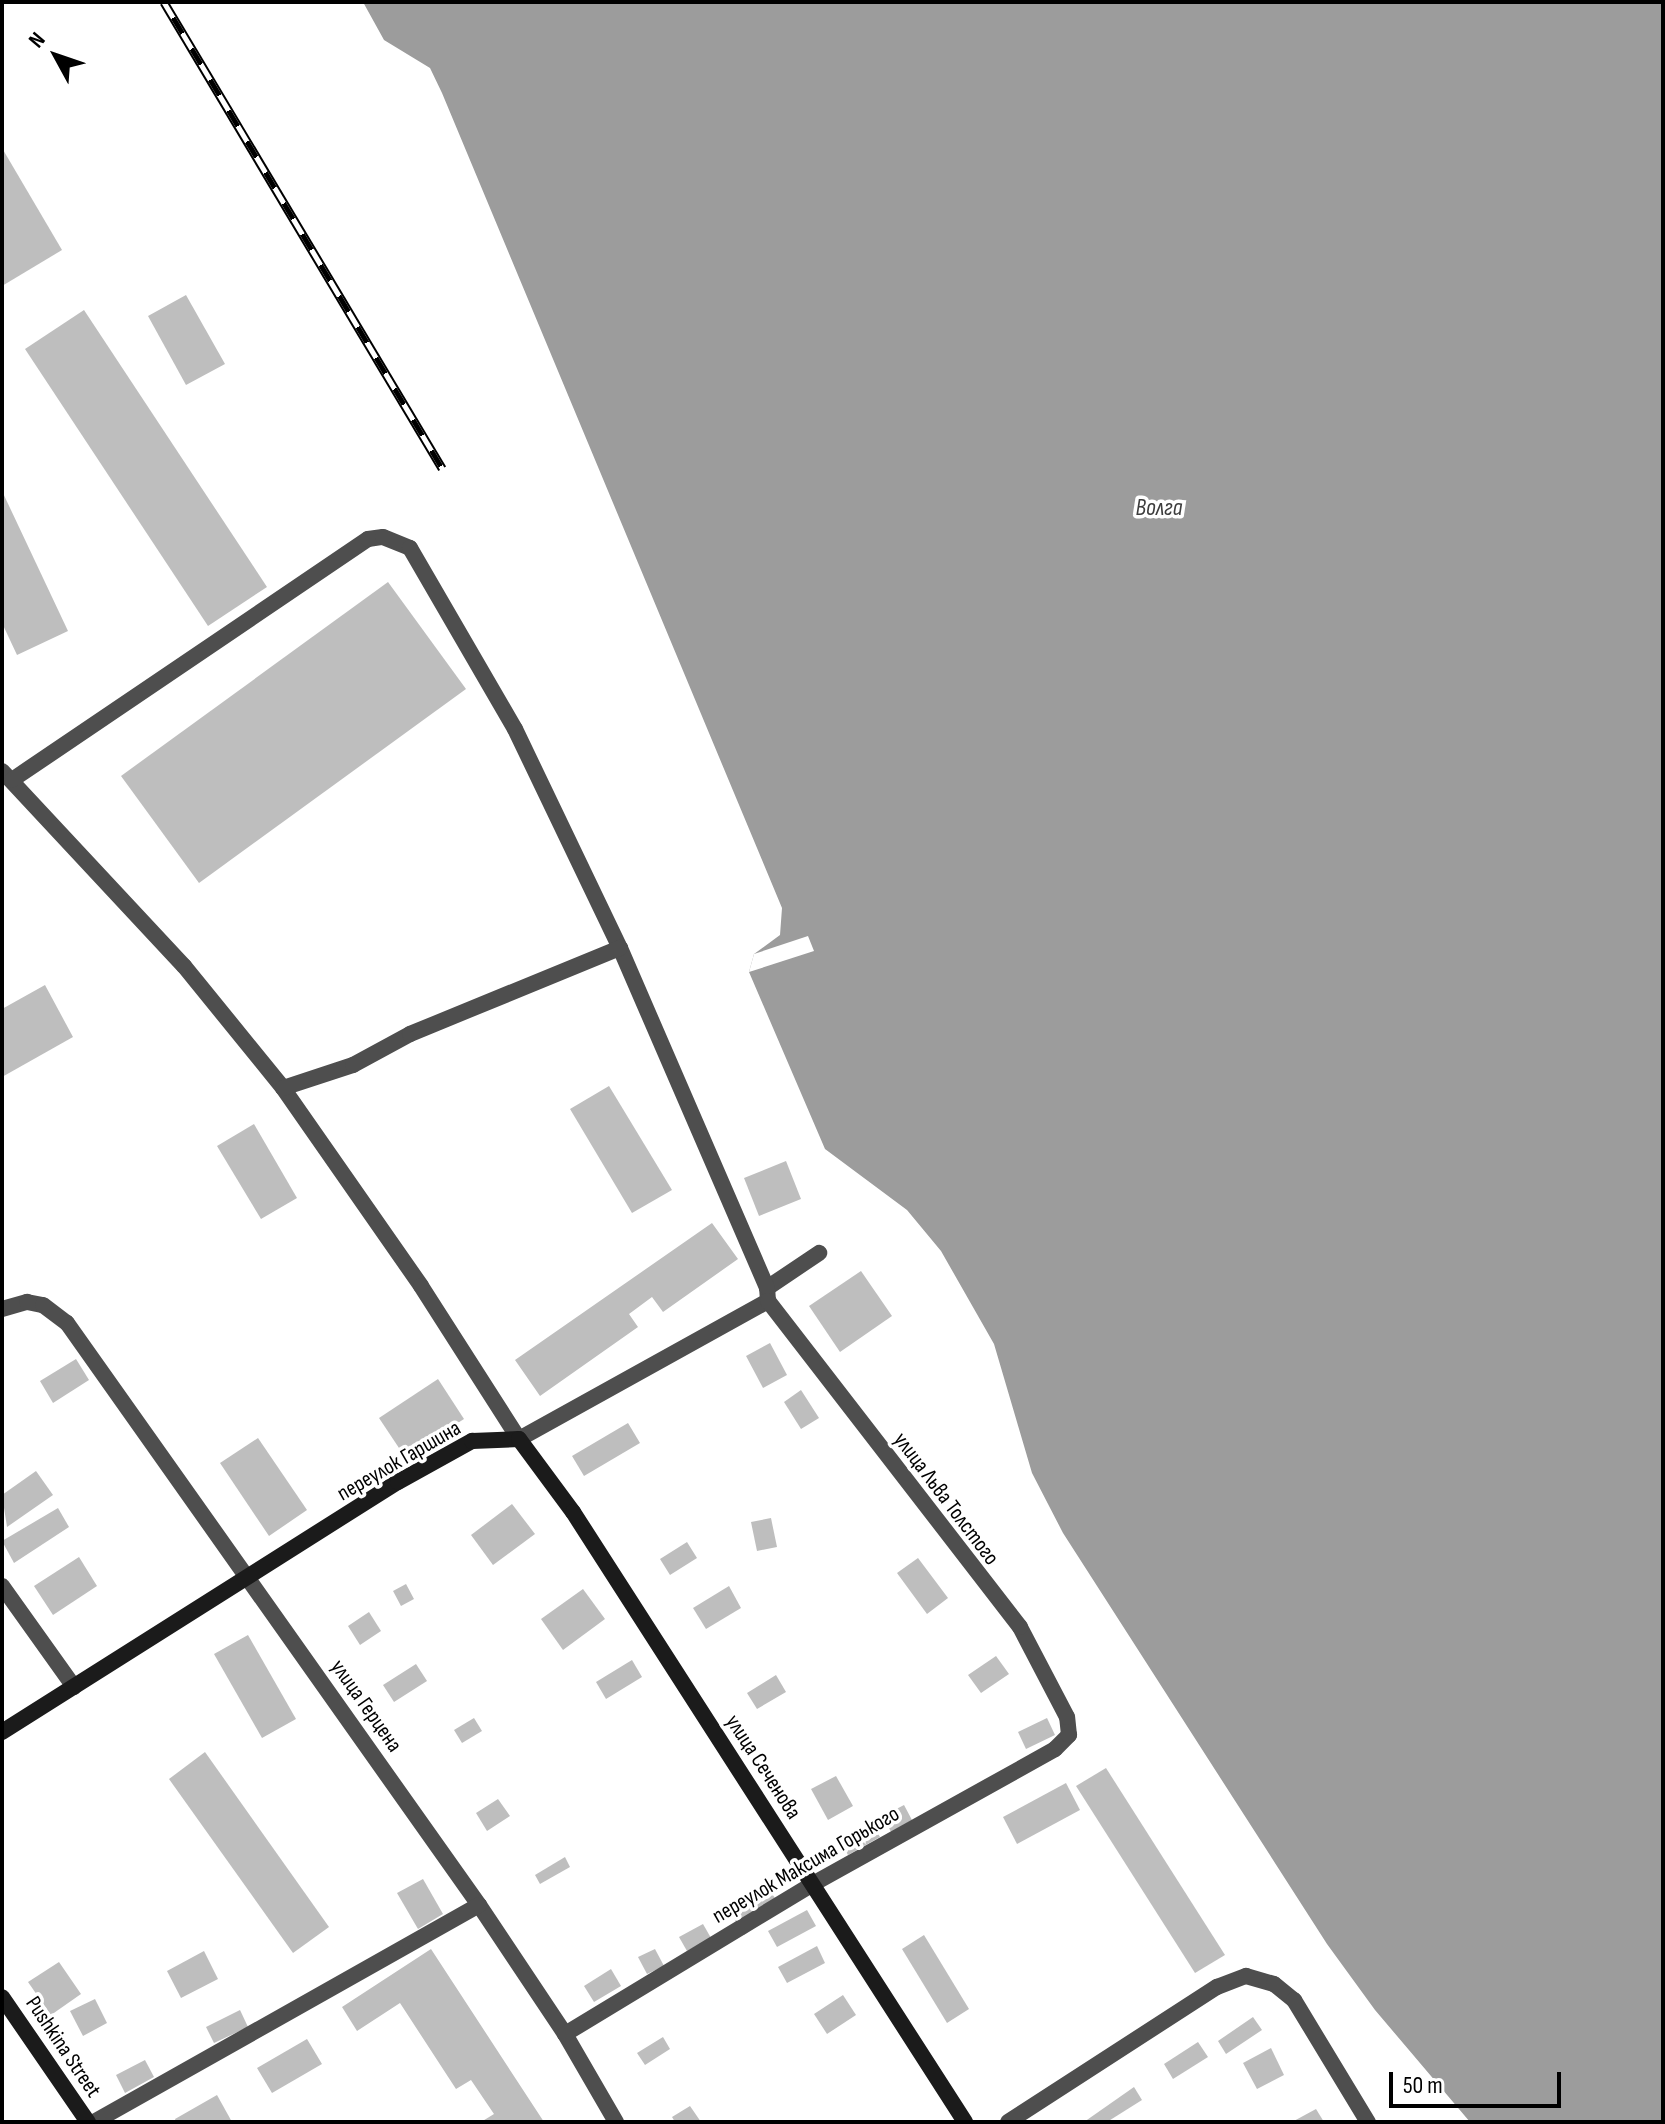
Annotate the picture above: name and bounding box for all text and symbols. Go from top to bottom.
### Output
north arrow [16,16,96,96]
text: N [23,27,51,53]
water label: Волга [1136,494,1182,522]
street label: переулок Гаршина [333,1415,465,1507]
street label: улица Льва Толстого [888,1428,1004,1570]
street label: улица Герцена [325,1655,407,1757]
street label: улица Сеченова [719,1710,807,1824]
street label: переулок Максима Горького [708,1801,904,1929]
street label: Pushkina Street [20,1991,106,2103]
scale bar [1393,2056,1565,2106]
text: 50 m [1403,2071,1443,2100]

